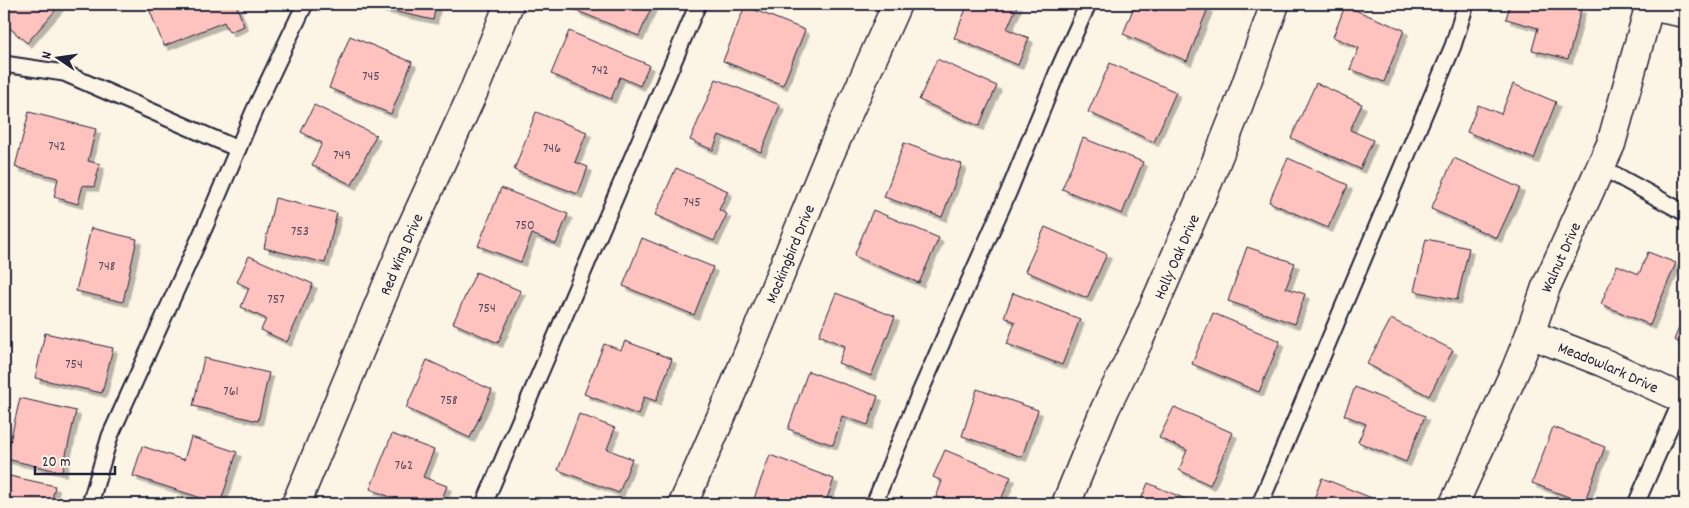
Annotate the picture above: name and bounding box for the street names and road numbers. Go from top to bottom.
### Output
street label: Mockingbird Drive [761,202,822,307]
street label: Red Wing Drive [375,210,430,299]
street label: Holly Oak Drive [1149,211,1207,304]
street label: Walnut Drive [1536,219,1588,297]
street label: Meadowlark Drive [1554,337,1662,400]

